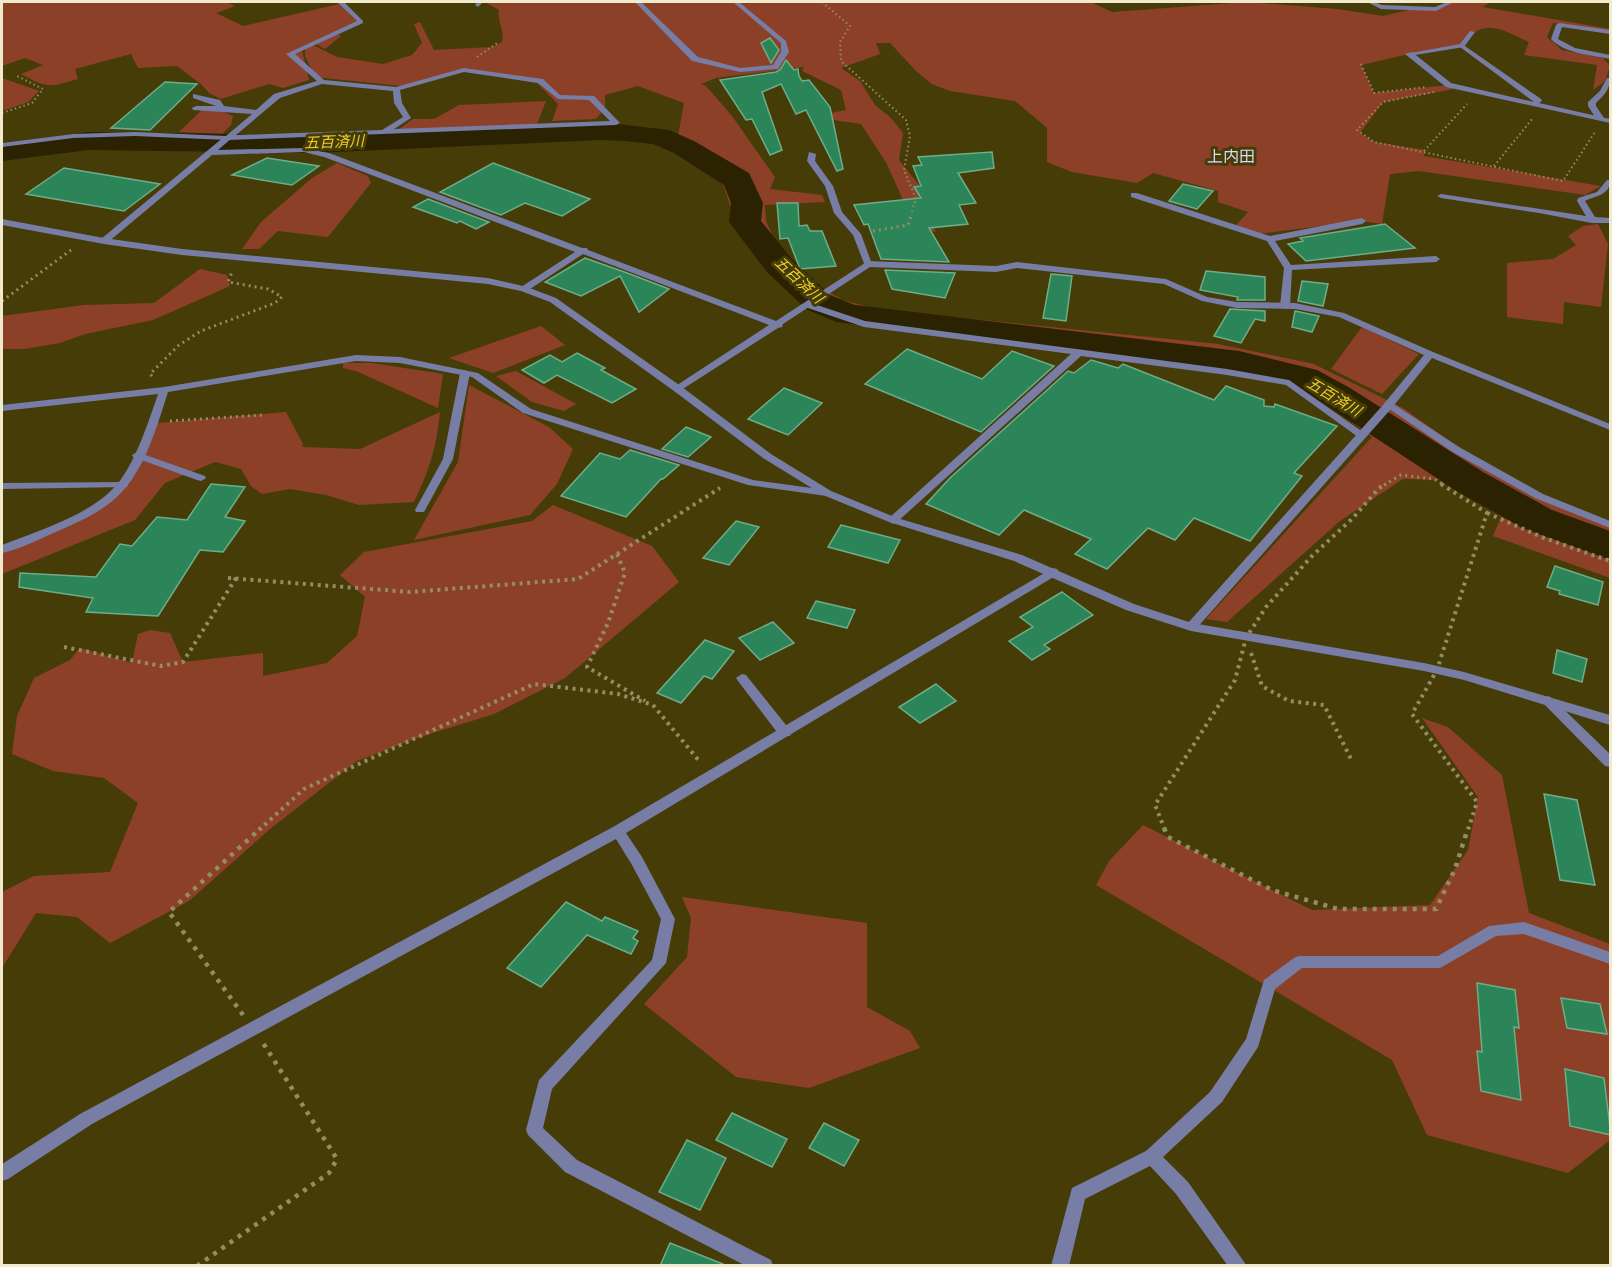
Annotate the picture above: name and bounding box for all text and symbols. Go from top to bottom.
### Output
water label: 五百済川 [304,131,366,152]
district label: 上内田 [1207,146,1255,166]
water label: 五百済川 [771,252,829,308]
water label: 五百済川 [1304,373,1367,421]

